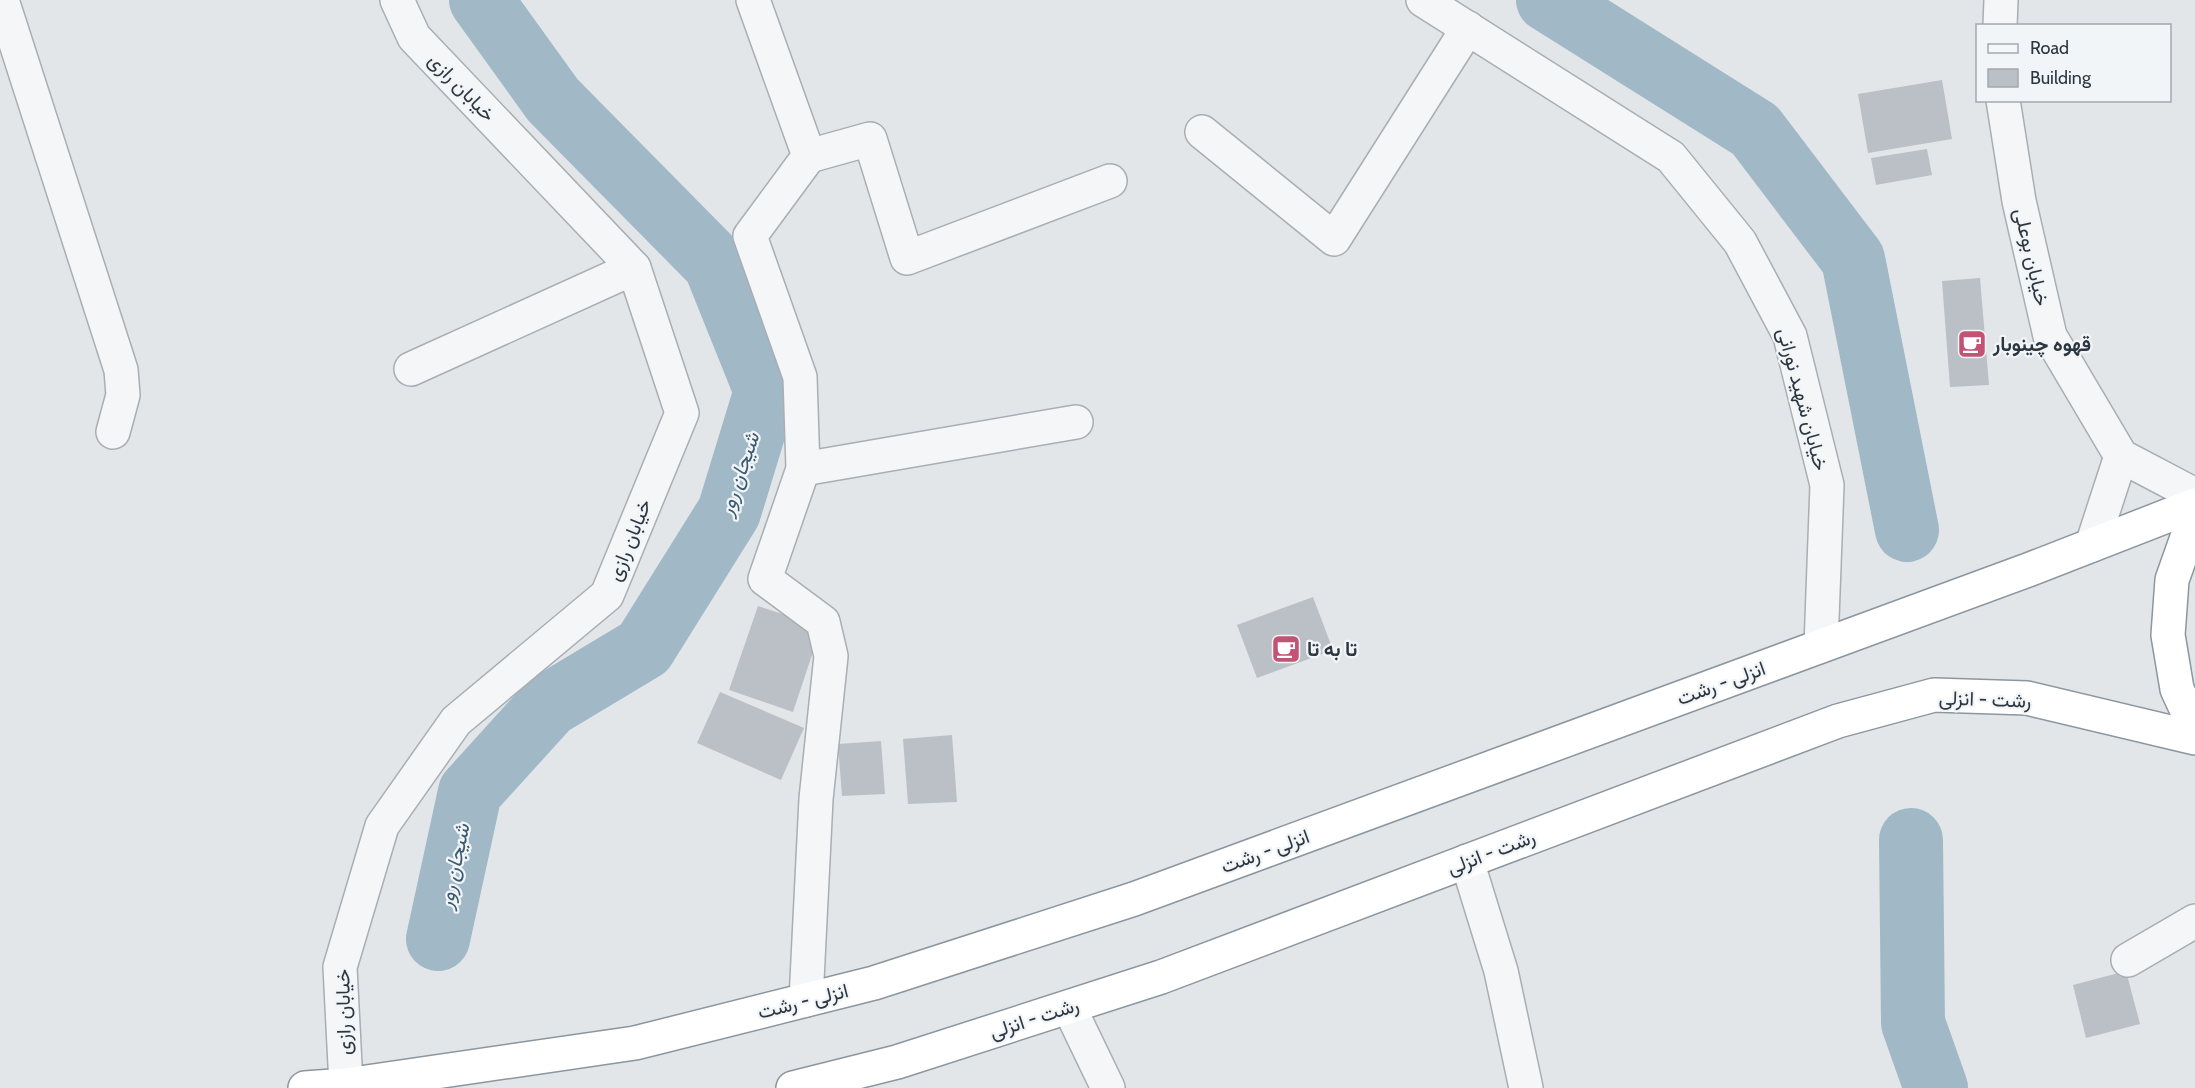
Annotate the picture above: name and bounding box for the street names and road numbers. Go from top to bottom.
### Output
street label: خیابان رازی [423,48,501,127]
street label: خیابان بوعلی [2008,206,2055,308]
street label: خیابان شهید نورانی [1771,325,1834,473]
street label: خیابان رازی [602,496,657,585]
street label: انزلی - رشت [1673,656,1769,711]
street label: رشت - انزلی [1938,685,2032,714]
street label: انزلی - رشت [1217,824,1313,879]
street label: رشت - انزلی [1443,824,1539,881]
street label: خیابان رازی [330,969,357,1055]
street label: انزلی - رشت [755,978,851,1025]
street label: رشت - انزلی [986,992,1082,1045]

